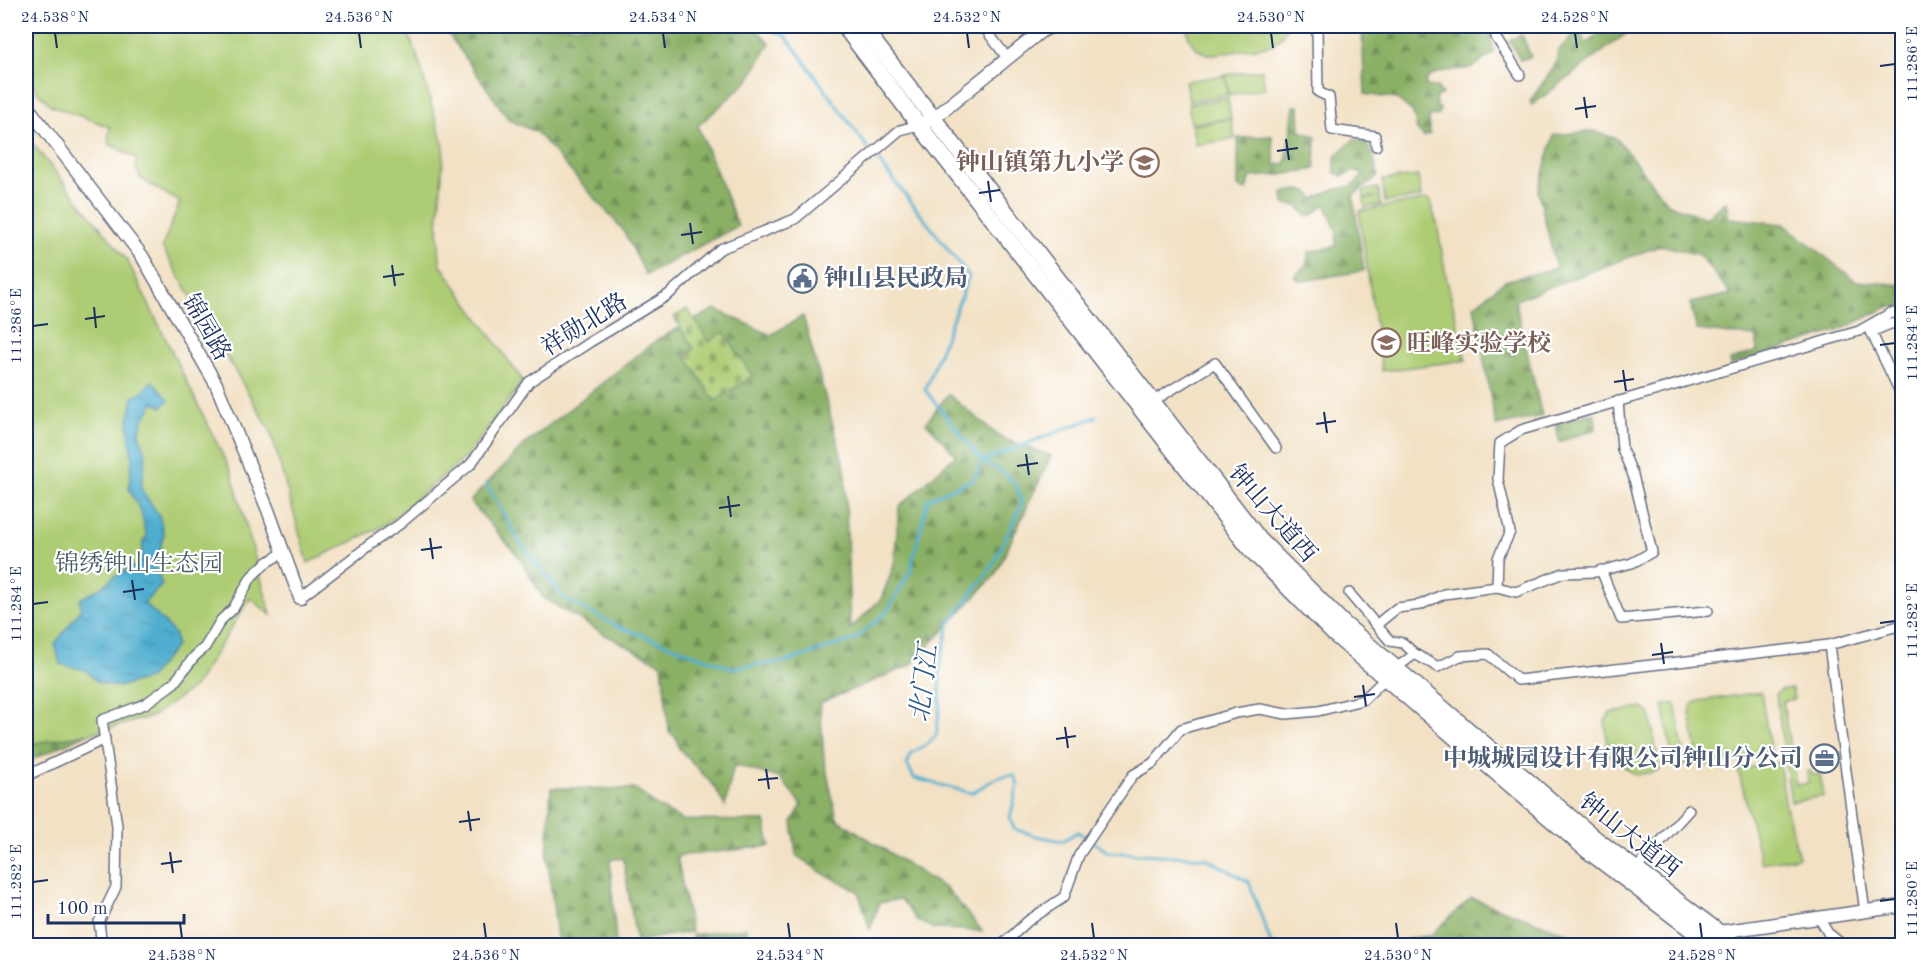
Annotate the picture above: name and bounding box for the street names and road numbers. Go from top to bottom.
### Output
street label: 祥勋北路 [536,288,632,361]
street label: 锦园路 [177,289,236,365]
street label: 钟山大道西 [1223,459,1322,567]
street label: 钟山大道西 [1574,788,1685,883]

